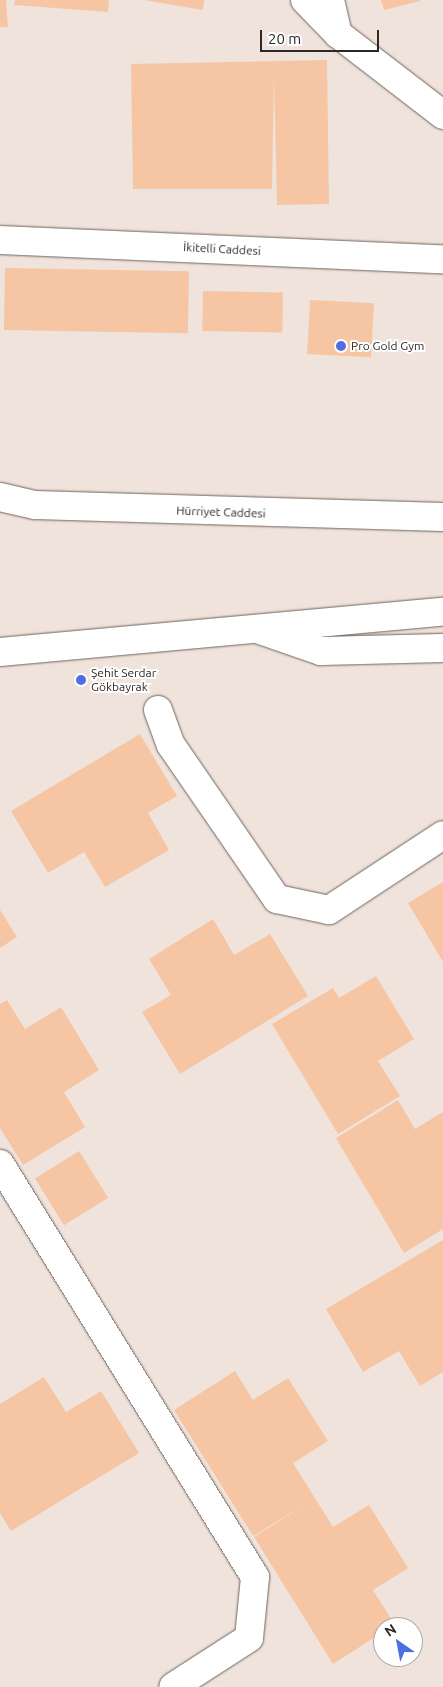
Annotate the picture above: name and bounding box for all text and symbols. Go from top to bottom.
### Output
scale bar [263,20,382,52]
text: 20 m [268,30,301,47]
street label: İkitelli Caddesi [183,240,261,258]
place label: Pro Gold Gym [351,339,424,353]
marker: Pro Gold Gym [335,340,347,352]
street label: Hürriyet Caddesi [176,503,266,521]
place label: Şehit Serdar Gökbayrak [91,666,156,694]
marker: Şehit Serdar Gökbayrak [75,674,87,686]
north arrow [373,1617,423,1667]
text: N [382,1621,399,1640]

